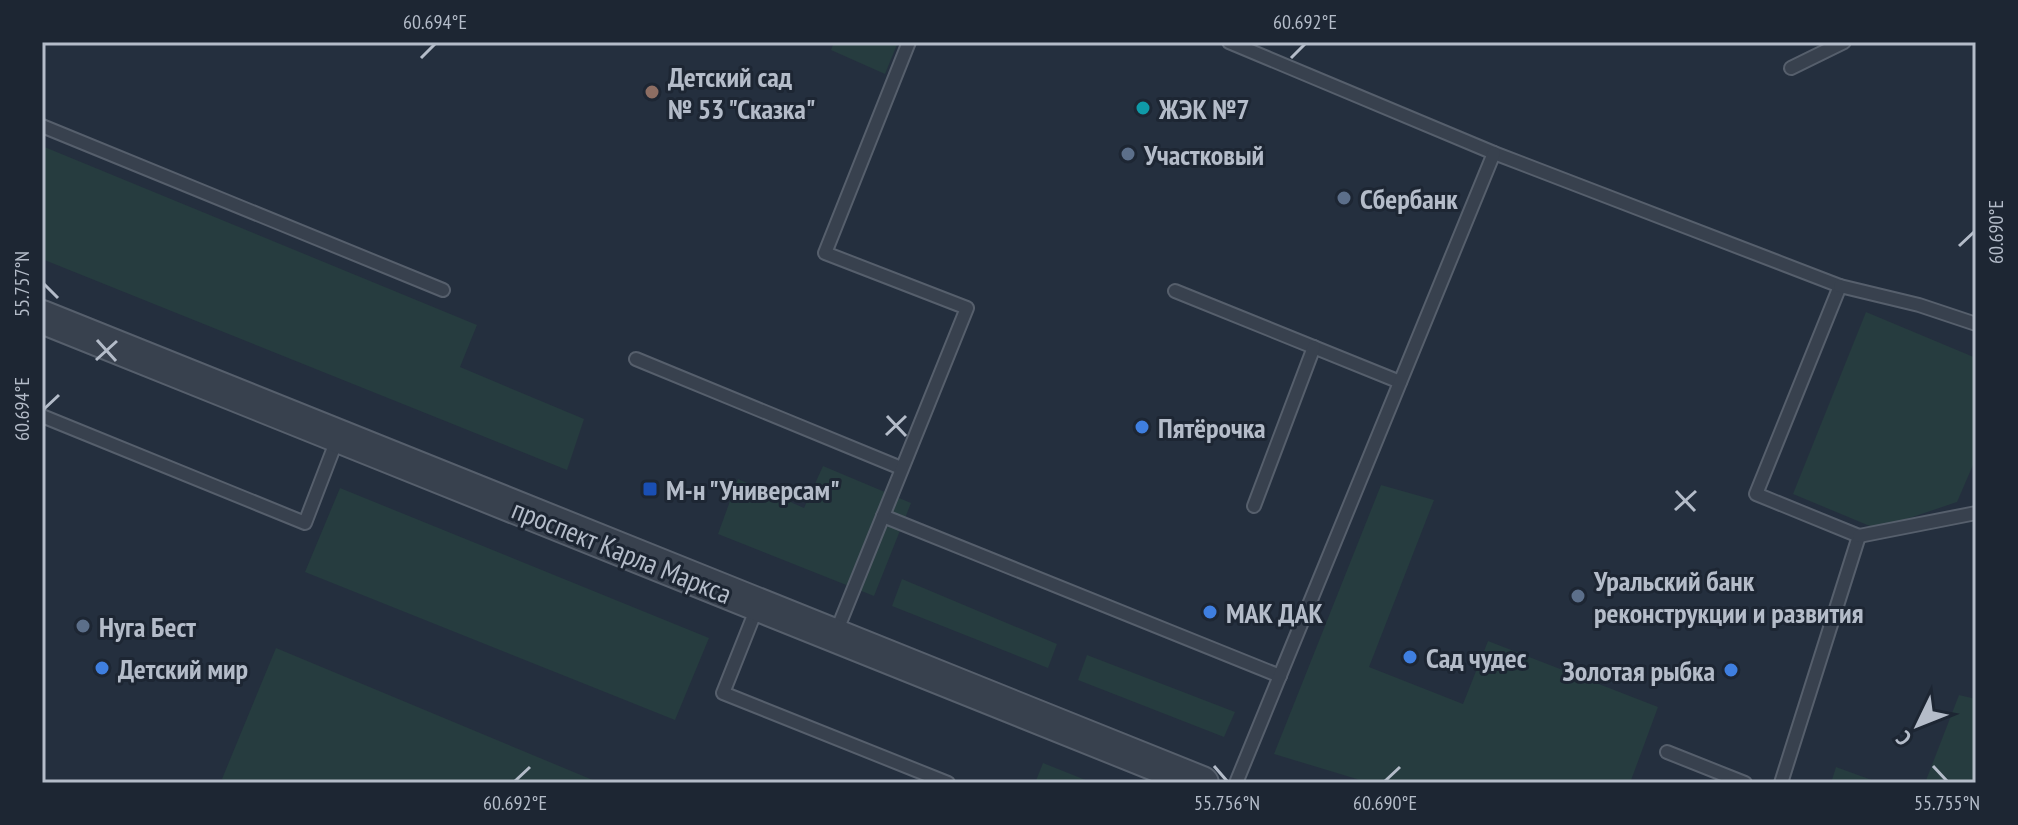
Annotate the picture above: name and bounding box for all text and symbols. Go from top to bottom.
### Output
text: 60.694°E [403,9,467,35]
text: 60.692°E [1273,9,1337,35]
place label: Детский сад № 53 "Сказка" [668,58,816,127]
marker: Детский сад № 53 "Сказка" [643,83,661,101]
place label: ЖЭК №7 [1158,90,1250,127]
marker: ЖЭК №7 [1134,99,1152,117]
place label: Участковый [1143,136,1264,173]
marker: Участковый [1119,145,1137,163]
place label: Сбербанк [1360,180,1458,217]
marker: Сбербанк [1335,189,1353,207]
text: 60.690°E [1983,200,2009,264]
text: 55.757°N [9,251,35,317]
text: 60.694°E [9,377,35,441]
place label: Пятёрочка [1158,409,1266,446]
marker: Пятёрочка [1133,418,1151,436]
place label: М-н "Универсам" [666,471,840,508]
marker: М-н "Универсам" [641,480,659,498]
street label: проспект Карла Маркса [507,490,737,612]
place label: Уральский банк реконструкции и развития [1593,562,1864,631]
marker: Уральский банк реконструкции и развития [1569,587,1587,605]
place label: МАК ДАК [1226,594,1323,631]
marker: МАК ДАК [1201,603,1219,621]
place label: Нуга Бест [99,608,196,645]
marker: Нуга Бест [74,617,92,635]
place label: Сад чудес [1426,639,1527,676]
marker: Сад чудес [1401,648,1419,666]
place label: Детский мир [118,650,248,687]
place label: Золотая рыбка [1563,652,1715,689]
marker: Детский мир [93,659,111,677]
marker: Золотая рыбка [1722,661,1740,679]
north arrow [1878,685,1958,765]
text: С [1890,725,1917,752]
text: 60.692°E [483,790,547,816]
text: 55.756°N [1194,790,1260,816]
text: 60.690°E [1353,790,1417,816]
text: 55.755°N [1914,790,1980,816]

